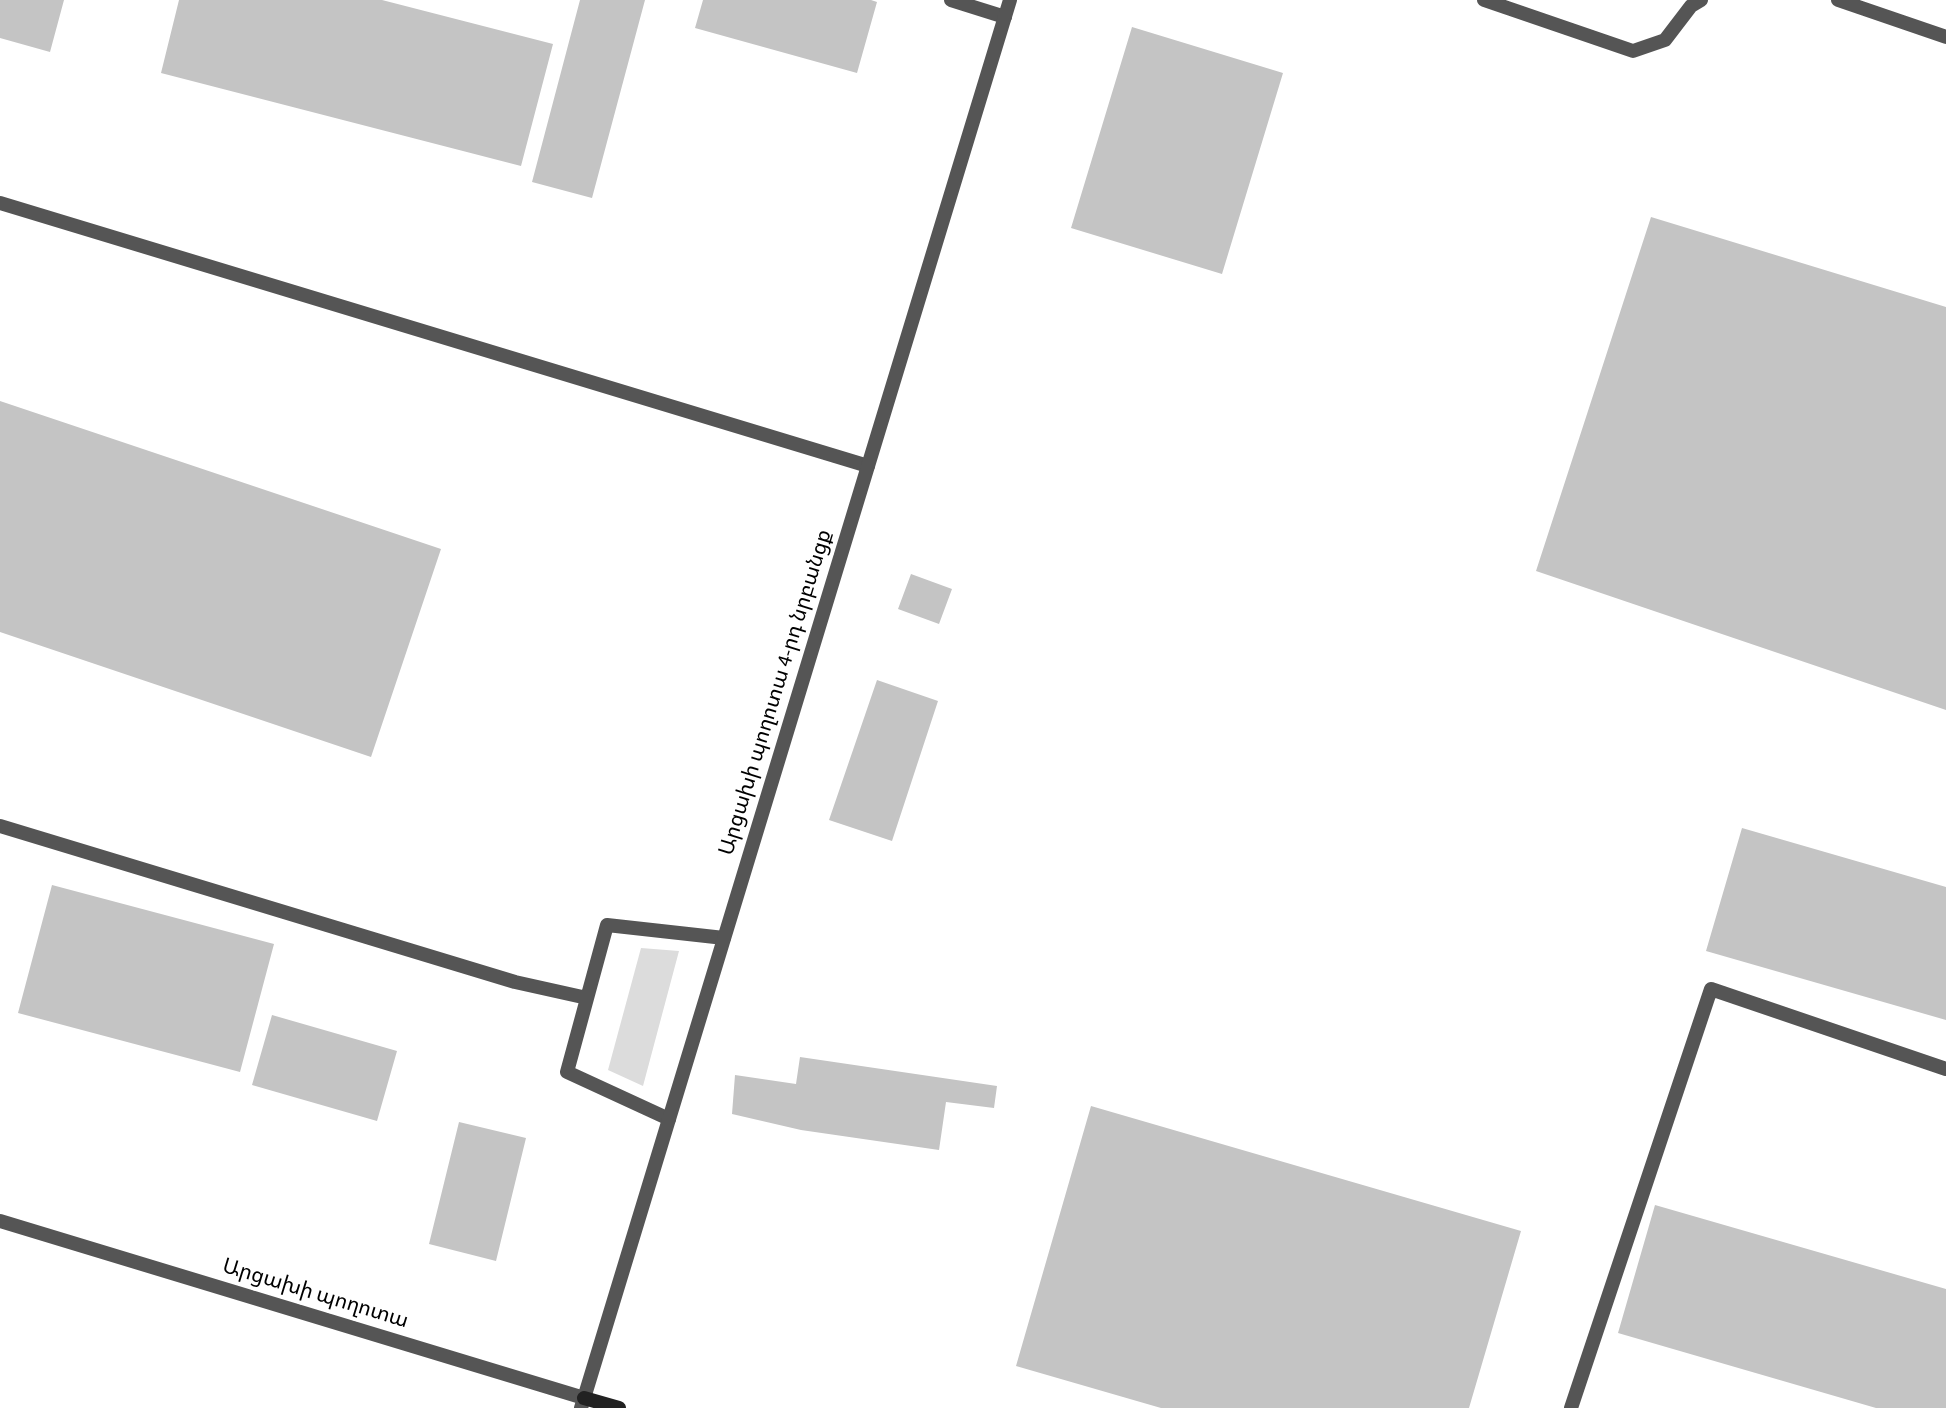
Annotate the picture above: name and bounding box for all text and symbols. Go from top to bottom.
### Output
street label: Արցախի պողոտա 4-րդ նրբանցք [715,527,839,859]
street label: Արցախի պողոտա [219,1255,411,1335]

